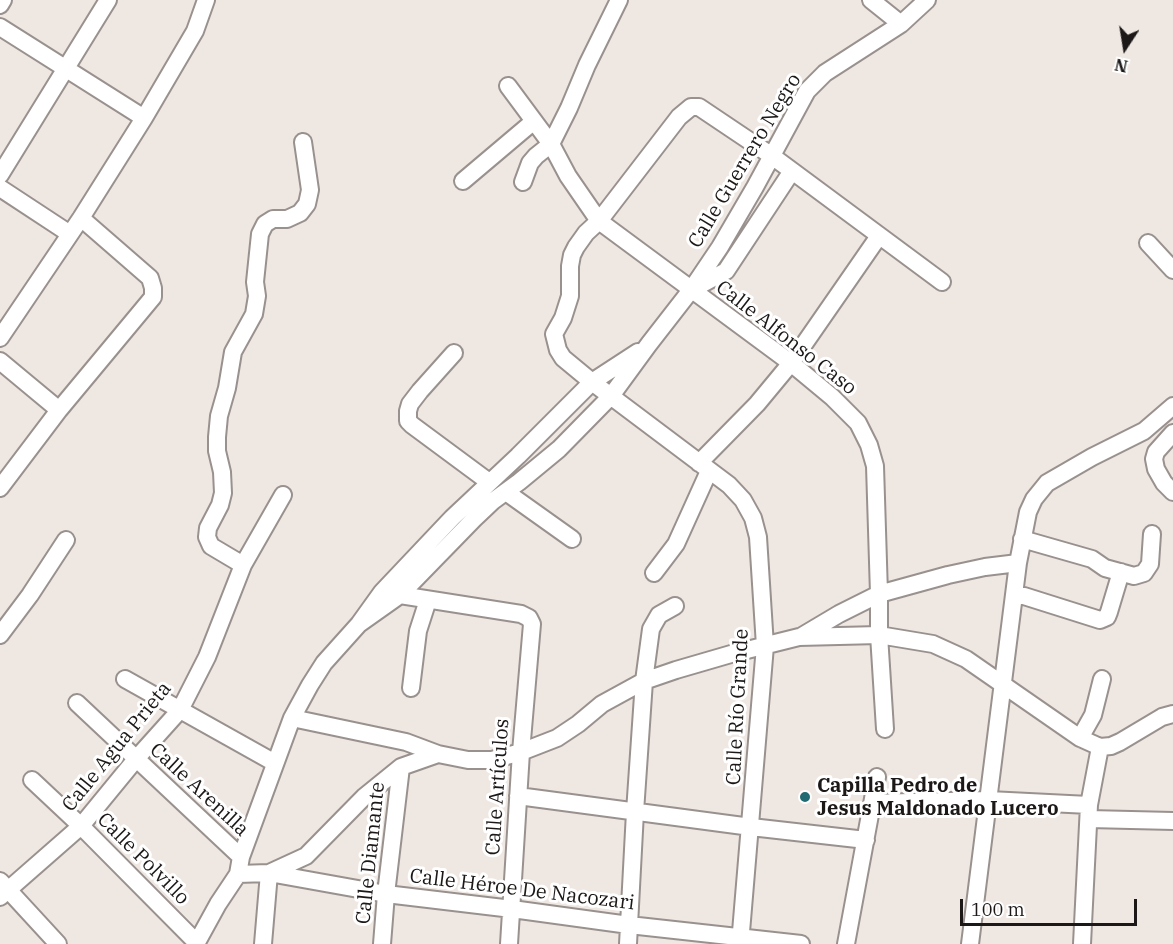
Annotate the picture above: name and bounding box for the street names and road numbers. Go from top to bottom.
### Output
street label: Calle Guerrero Negro [683,70,807,252]
street label: Calle Alfonso Caso [711,276,861,400]
street label: Calle Río Grande [722,628,754,786]
street label: Calle Agua Prieta [57,677,177,817]
street label: Calle Artículos [481,718,515,856]
street label: Calle Arenilla [145,738,253,842]
street label: Calle Diamante [352,781,390,925]
street label: Calle Polvillo [92,808,194,910]
street label: Calle Héroe De Nacozari [408,864,636,916]

